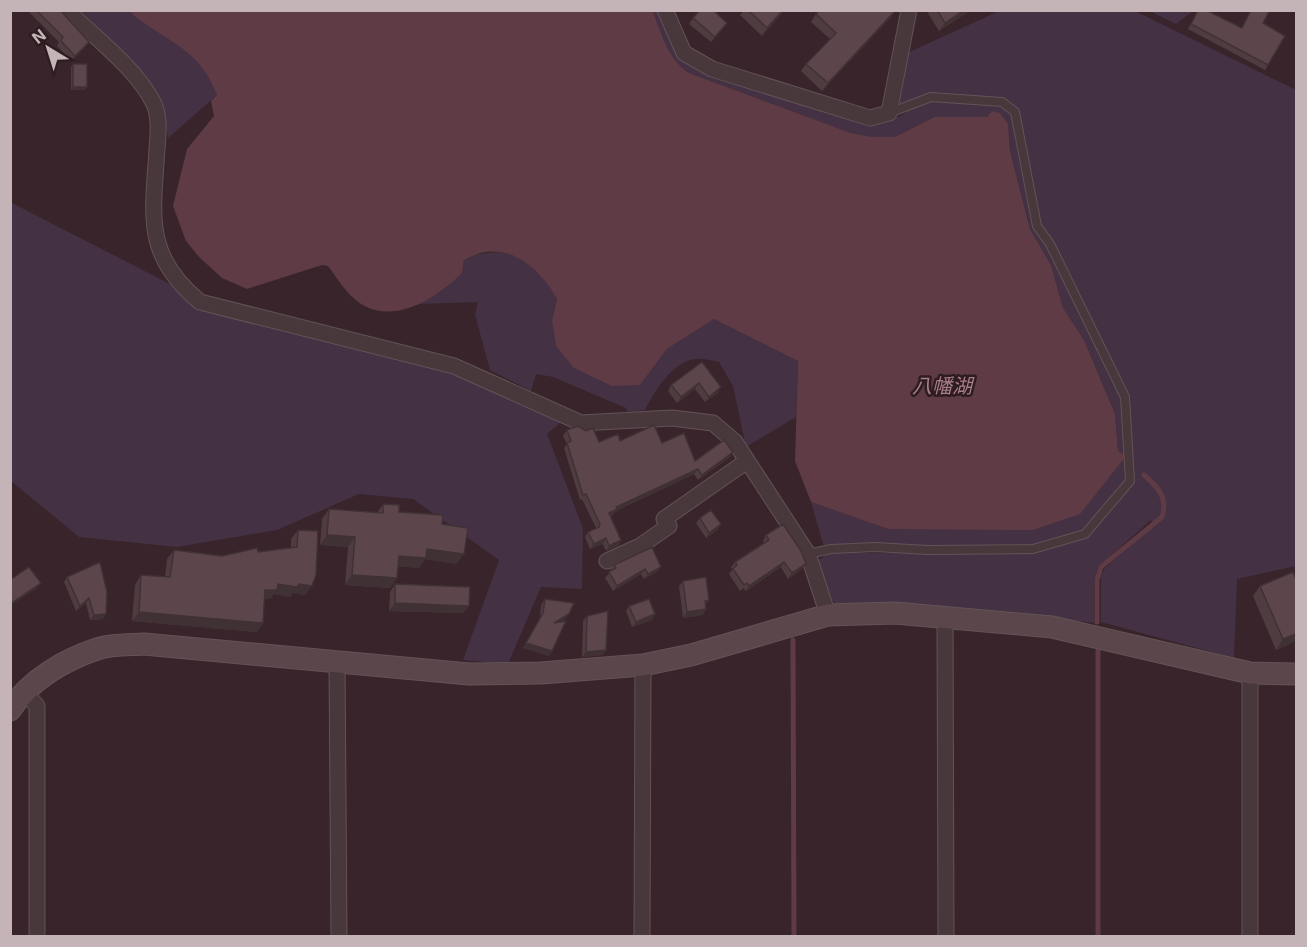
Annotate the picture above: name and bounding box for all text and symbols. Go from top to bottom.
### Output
north arrow [18,18,78,78]
text: N [28,25,50,48]
water label: 八幡湖 [912,374,975,398]

